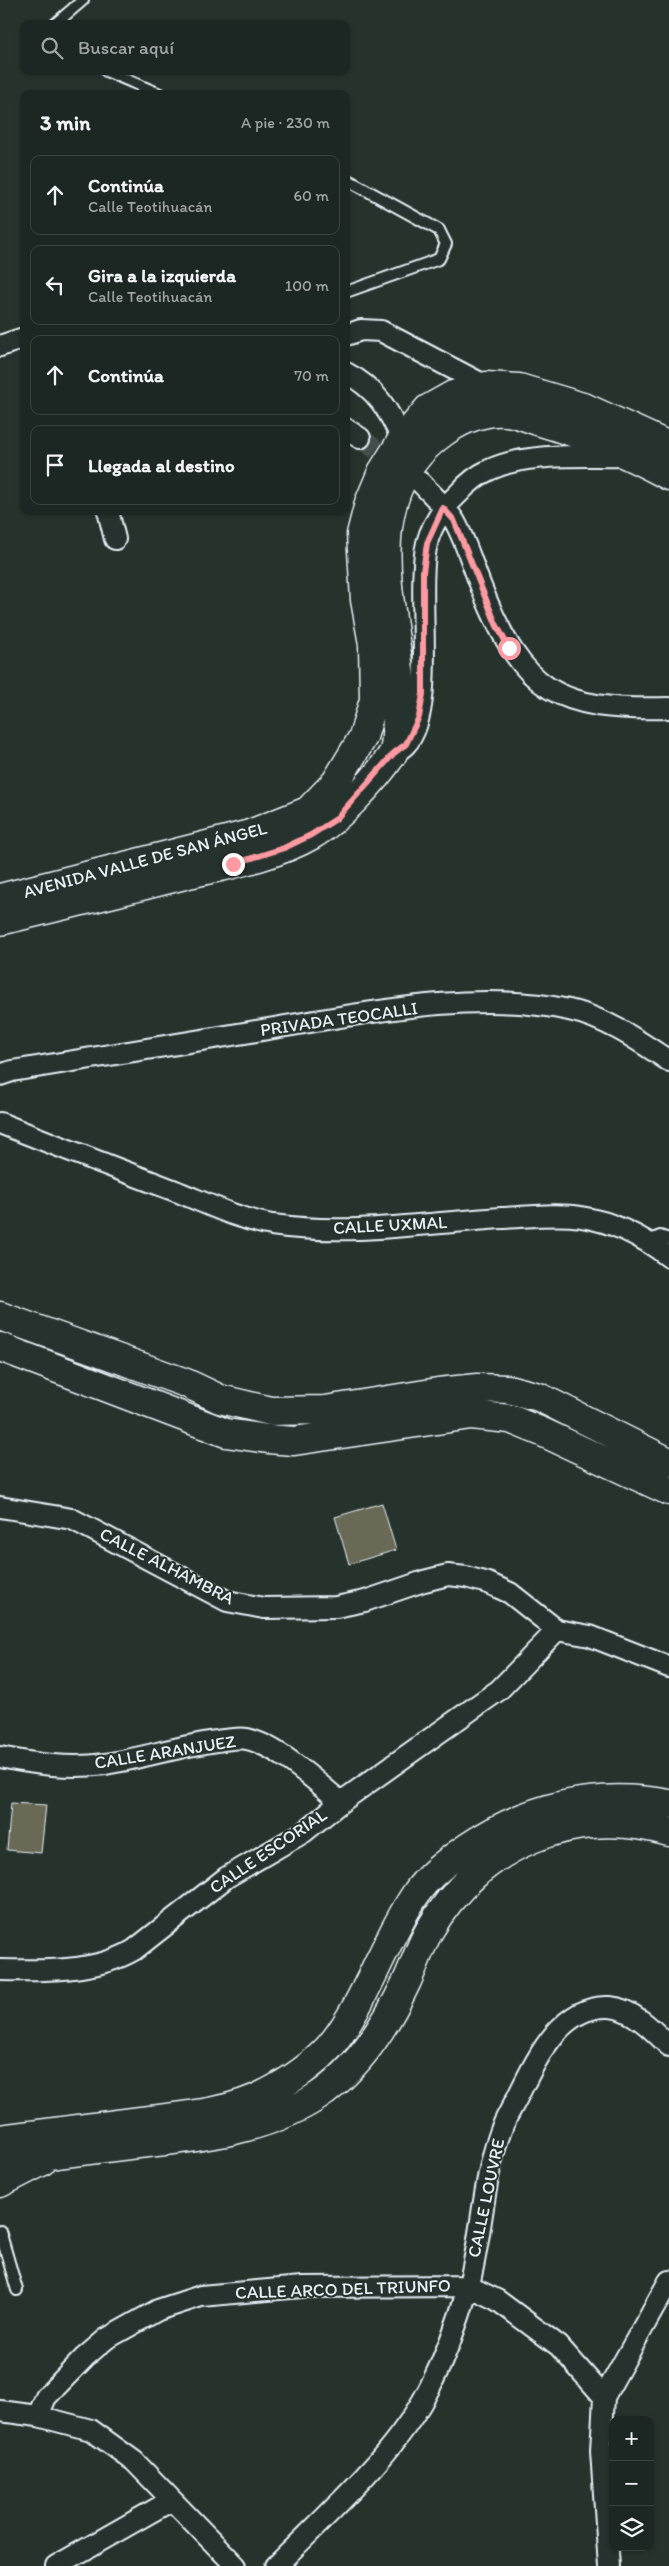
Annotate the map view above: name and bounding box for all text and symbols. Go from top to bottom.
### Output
search box [20,20,350,75]
icon: search [38,34,66,62]
text: Buscar aquí [78,36,174,59]
text: 3 min [40,110,90,135]
text: A pie · 230 m [241,113,330,132]
text: Continúa [88,174,164,197]
icon: ahead [41,181,69,209]
text: 60 m [294,186,329,205]
text: Calle Teotihuacán [88,197,212,216]
text: Gira a la izquierda [88,264,236,287]
icon: left [41,271,69,299]
text: 100 m [285,276,329,295]
text: Calle Teotihuacán [88,287,212,306]
icon: ahead [41,361,69,389]
text: Continúa [88,364,164,387]
text: 70 m [294,366,329,385]
icon: arrive [41,451,69,479]
text: Llegada al destino [88,454,235,477]
route start [498,637,521,660]
street label: AVENIDA VALLE DE SAN ÁNGEL [21,817,269,903]
route end [222,853,245,876]
street label: PRIVADA TEOCALLI [259,997,419,1041]
street label: CALLE UXMAL [333,1211,447,1239]
street label: CALLE ALHAMBRA [96,1523,239,1610]
street label: CALLE ARANJUEZ [93,1730,237,1774]
street label: CALLE ESCORIAL [205,1804,331,1898]
street label: CALLE LOUVRE [463,2136,509,2260]
street label: CALLE ARCO DEL TRIUNFO [235,2274,451,2304]
map controls [609,2416,654,2551]
button: + [609,2416,654,2461]
button: − [609,2461,654,2506]
button: layers [609,2506,654,2551]

